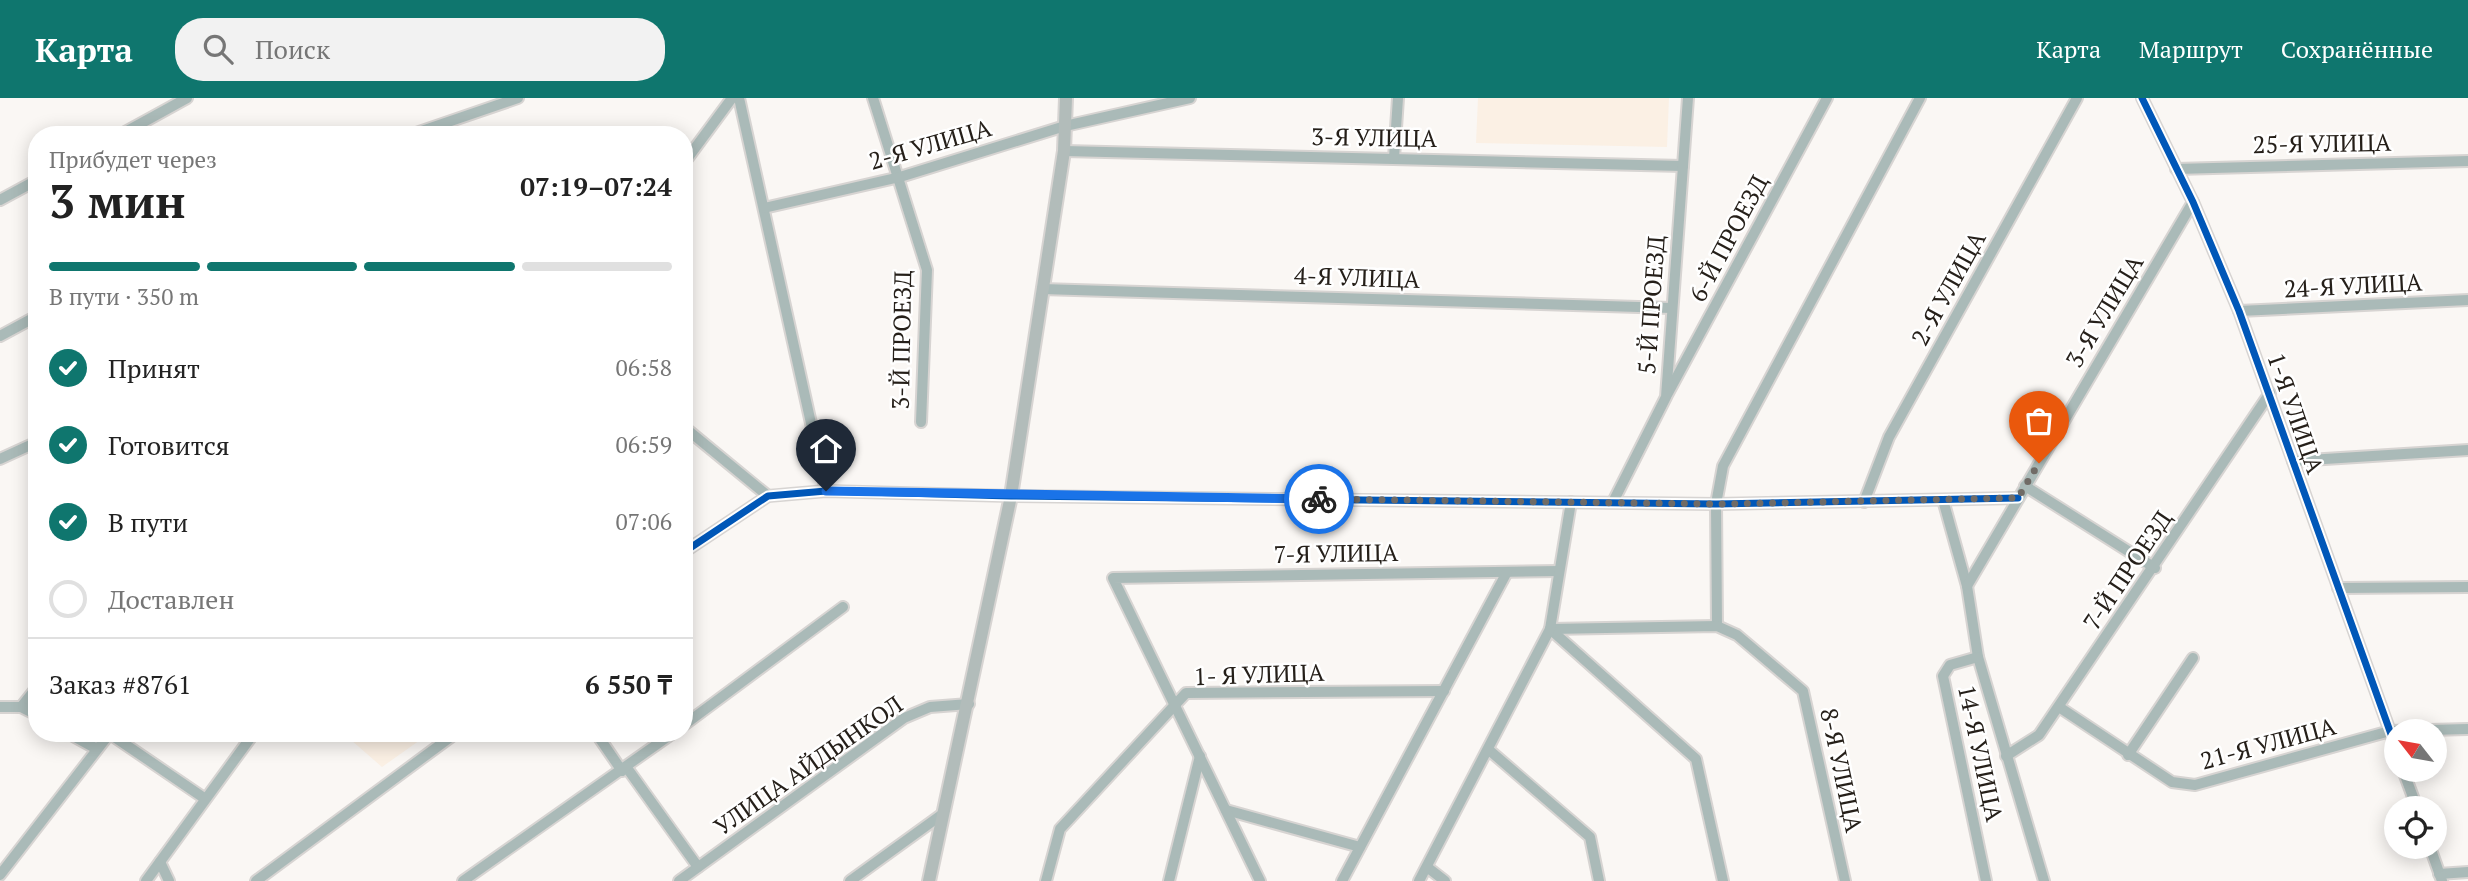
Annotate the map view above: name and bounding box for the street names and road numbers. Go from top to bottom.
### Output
street label: 2-Я УЛИЦА [865,111,995,177]
street label: 3-Я УЛИЦА [1311,120,1438,154]
street label: 25-Я УЛИЦА [2252,126,2392,160]
street label: 6-Й ПРОЕЗД [1681,169,1775,307]
street label: 2-Я УЛИЦА [1903,225,1993,351]
street label: 5-Й ПРОЕЗД [1630,234,1672,376]
street label: 3-Я УЛИЦА [2058,248,2150,373]
street label: 4-Я УЛИЦА [1294,259,1421,295]
street label: 24-Я УЛИЦА [2283,265,2424,305]
street label: 3-Й ПРОЕЗД [884,270,918,410]
street label: 1-Я УЛИЦА [2260,348,2332,478]
street label: 7-Й ПРОЕЗД [2075,503,2179,636]
street label: 7-Я УЛИЦА [1273,536,1399,570]
street label: 1- Я УЛИЦА [1193,656,1325,692]
street label: 14-Я УЛИЦА [1951,682,2011,825]
street label: УЛИЦА АЙДЫНКОЛ [707,688,909,842]
street label: 8-Я УЛИЦА [1813,705,1871,835]
street label: 21-Я УЛИЦА [2197,709,2340,776]

